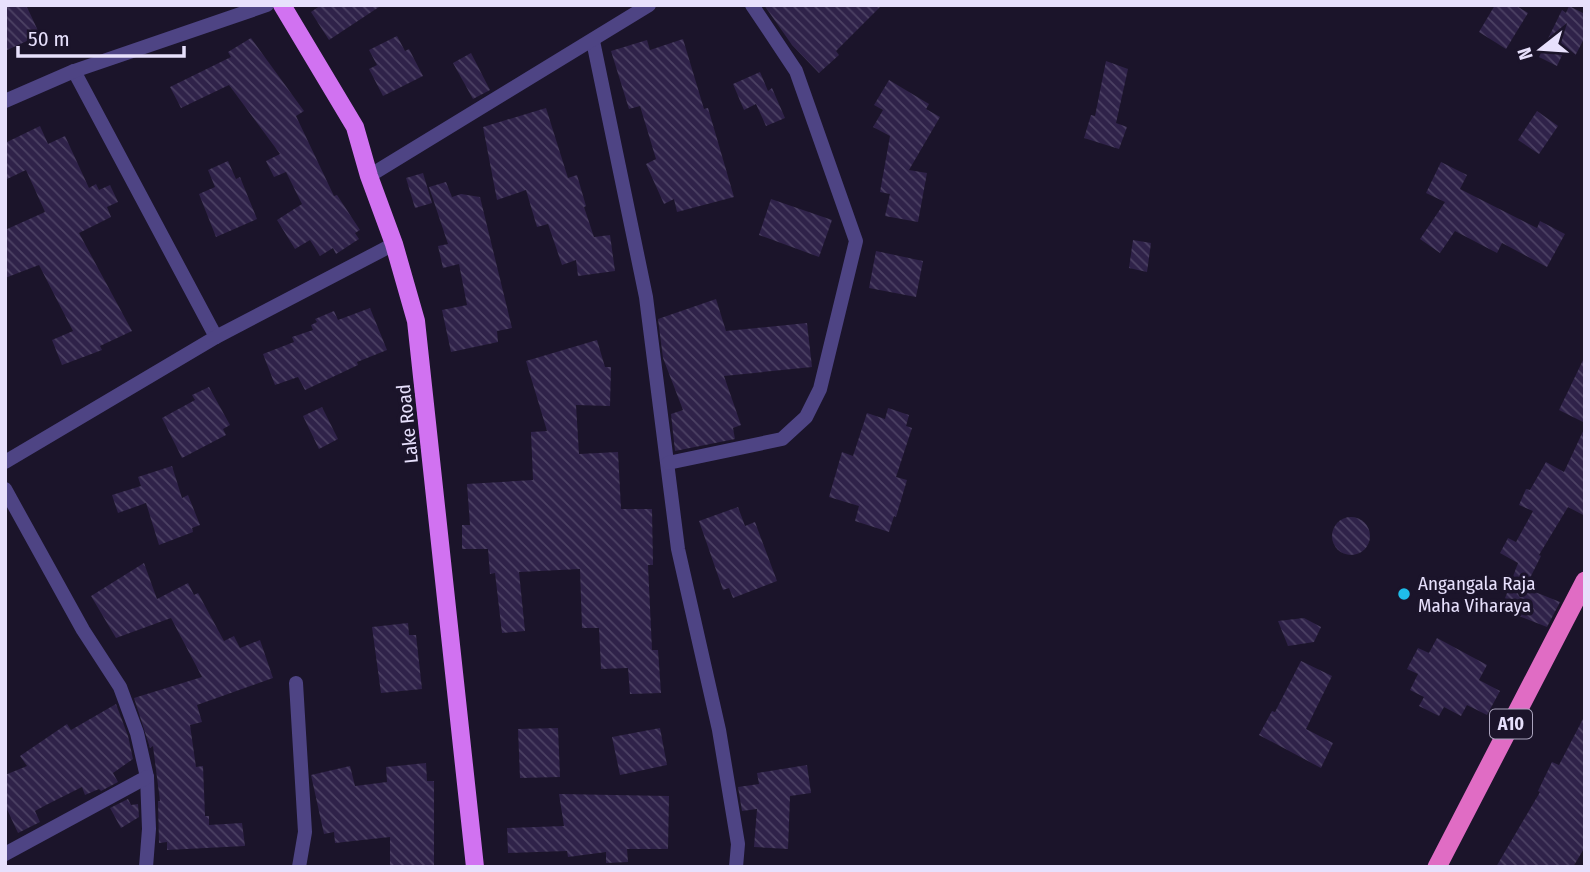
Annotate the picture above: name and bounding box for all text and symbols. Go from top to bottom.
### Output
scale bar [18,14,184,58]
north arrow [1506,14,1576,84]
text: 50 m [28,26,70,52]
text: N [1513,45,1538,63]
street label: Lake Road [392,383,423,465]
place label: Angangala Raja Maha Viharaya [1418,572,1536,617]
marker: Angangala Raja Maha Viharaya [1396,586,1412,602]
road number: A10 [1490,710,1532,738]

